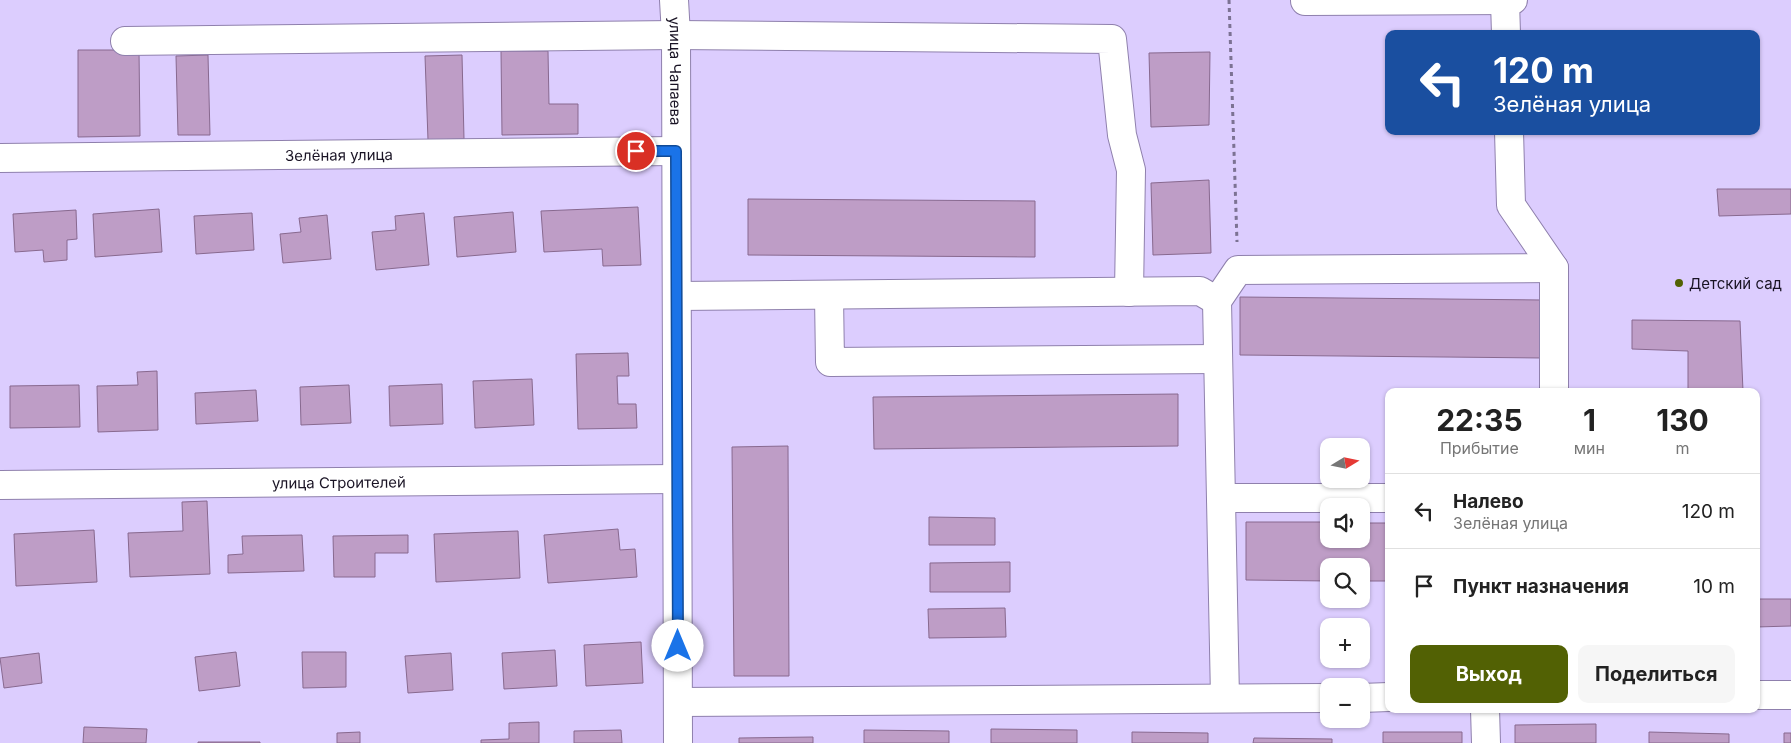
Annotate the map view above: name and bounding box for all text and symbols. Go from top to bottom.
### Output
street label: улица Чапаева [665,16,686,125]
text: 120 m [1493,49,1594,91]
icon: left [1410,50,1475,115]
text: Зелёная улица [1493,91,1651,117]
pin [615,130,657,172]
icon: arrive [622,137,650,165]
street label: Зелёная улица [285,144,393,165]
place label: Детский сад [1689,274,1782,293]
marker: Детский сад [1673,277,1685,289]
text: 22:35 [1436,402,1523,438]
text: 1 [1583,402,1596,438]
text: 130 [1656,402,1709,438]
north arrow [1320,438,1370,488]
map controls [1320,438,1370,728]
text: Прибытие [1440,438,1519,458]
text: мин [1574,438,1605,458]
text: m [1675,438,1689,458]
street label: улица Строителей [272,472,406,492]
text: Налево [1453,490,1524,513]
icon: left [1410,497,1438,525]
button: sound [1320,498,1370,548]
text: 120 m [1682,500,1735,523]
text: Зелёная улица [1453,513,1568,533]
button: search [1320,558,1370,608]
icon: arrive [1410,572,1438,600]
text: Пункт назначения [1453,575,1629,598]
text: 10 m [1693,575,1735,598]
button: + [1320,618,1370,668]
position arrow [651,619,703,671]
button: Выход [1410,645,1568,703]
button: Поделиться [1578,645,1735,703]
button: − [1320,678,1370,728]

